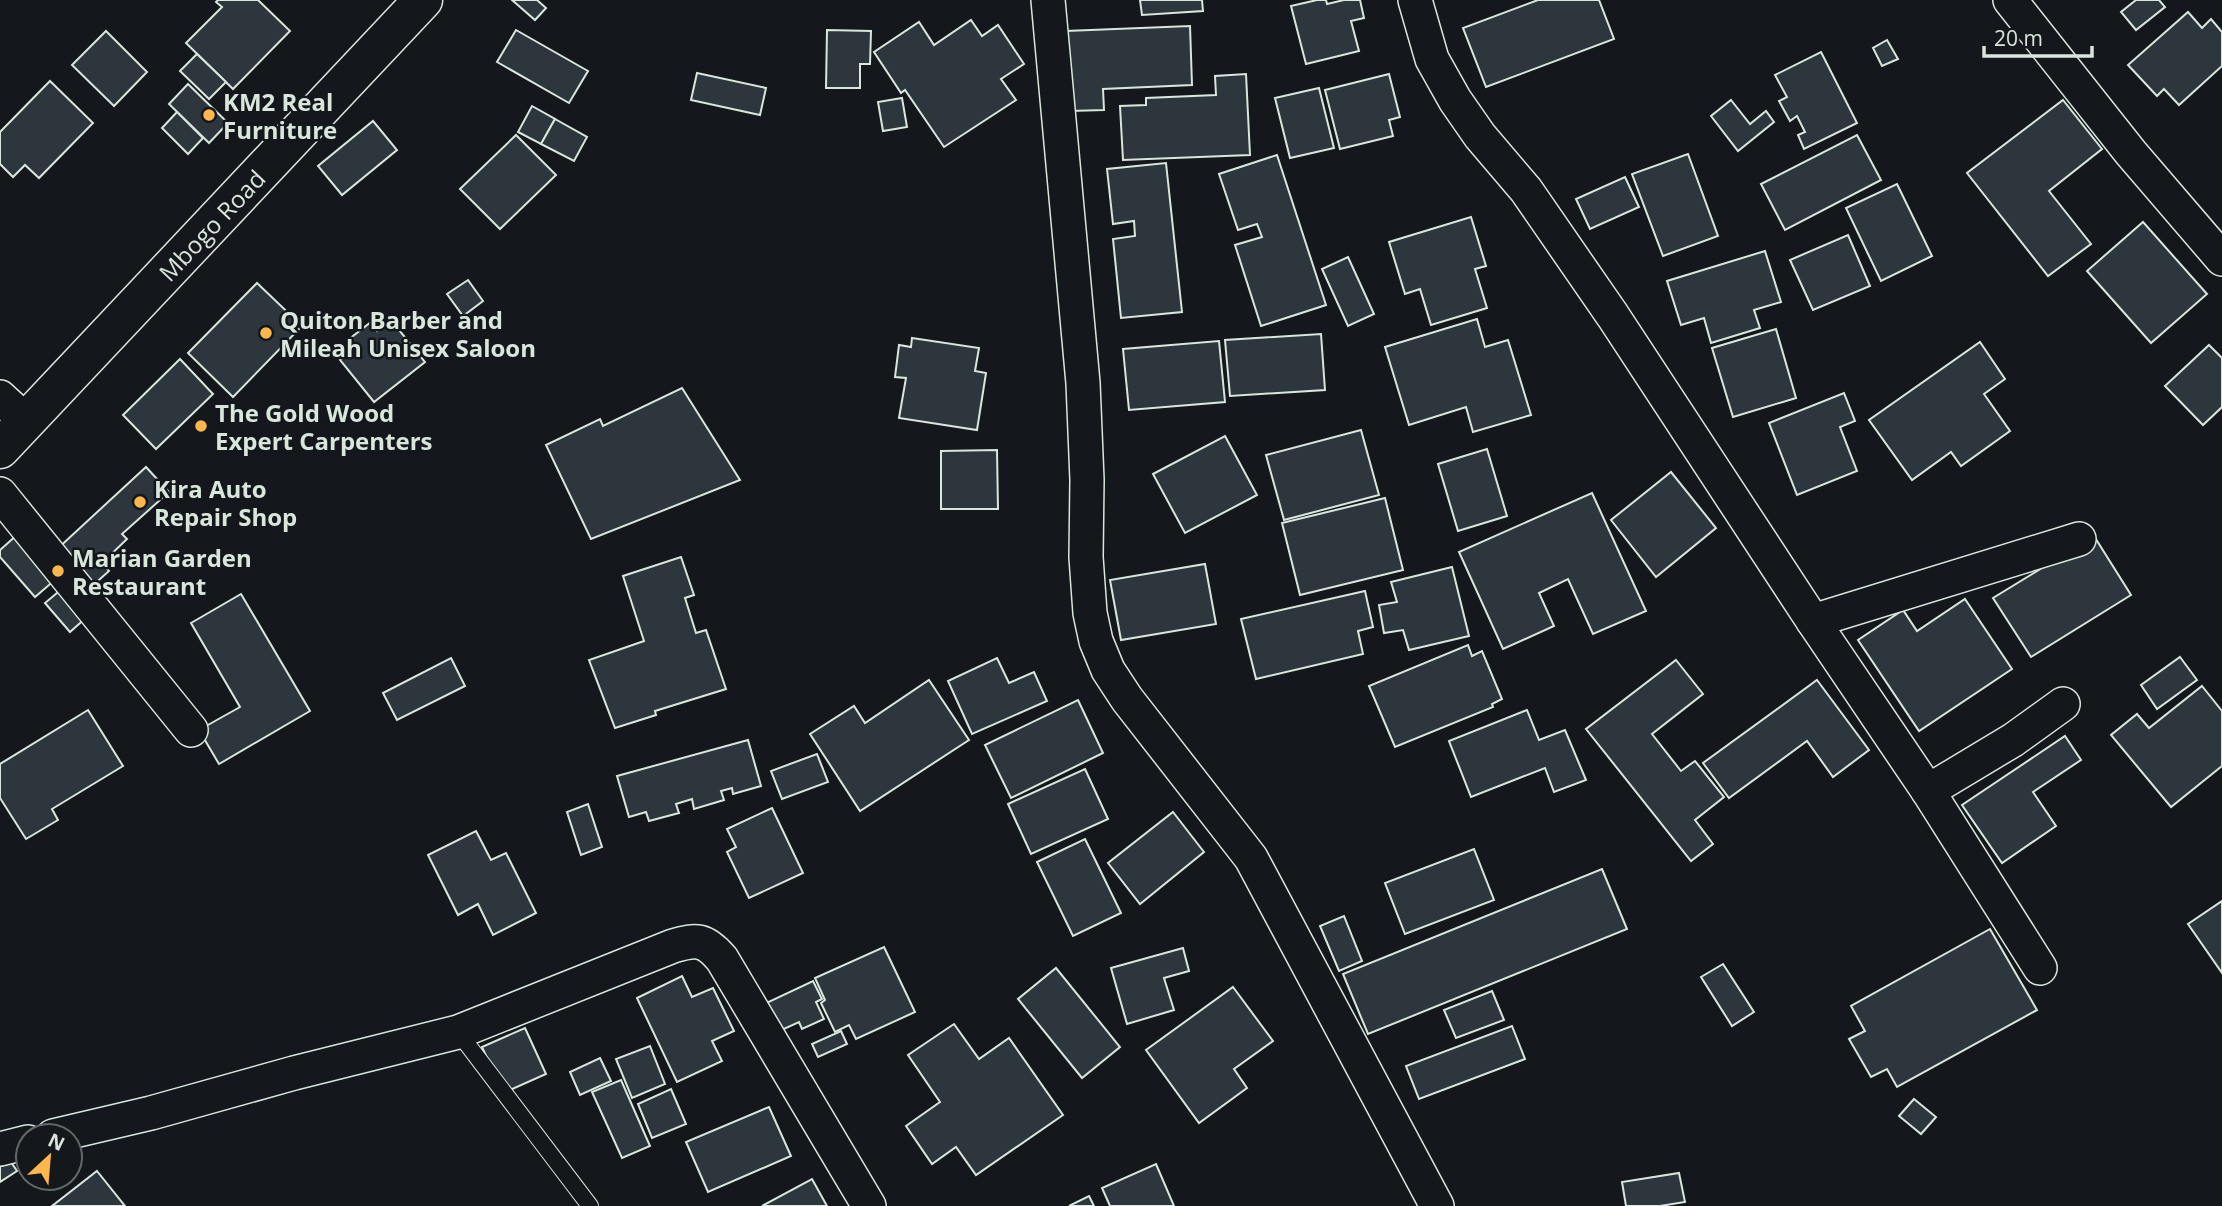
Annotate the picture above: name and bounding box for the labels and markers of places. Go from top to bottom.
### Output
place label: KM2 Real Furniture [223,85,337,146]
marker: KM2 Real Furniture [201,107,217,123]
place label: Quiton Barber and Mileah Unisex Saloon [280,303,536,364]
marker: Quiton Barber and Mileah Unisex Saloon [258,325,274,341]
place label: The Gold Wood Expert Carpenters [215,396,433,457]
marker: The Gold Wood Expert Carpenters [193,418,209,434]
place label: Kira Auto Repair Shop [154,472,297,533]
marker: Kira Auto Repair Shop [132,494,148,510]
place label: Marian Garden Restaurant [72,541,252,602]
marker: Marian Garden Restaurant [50,563,66,579]

